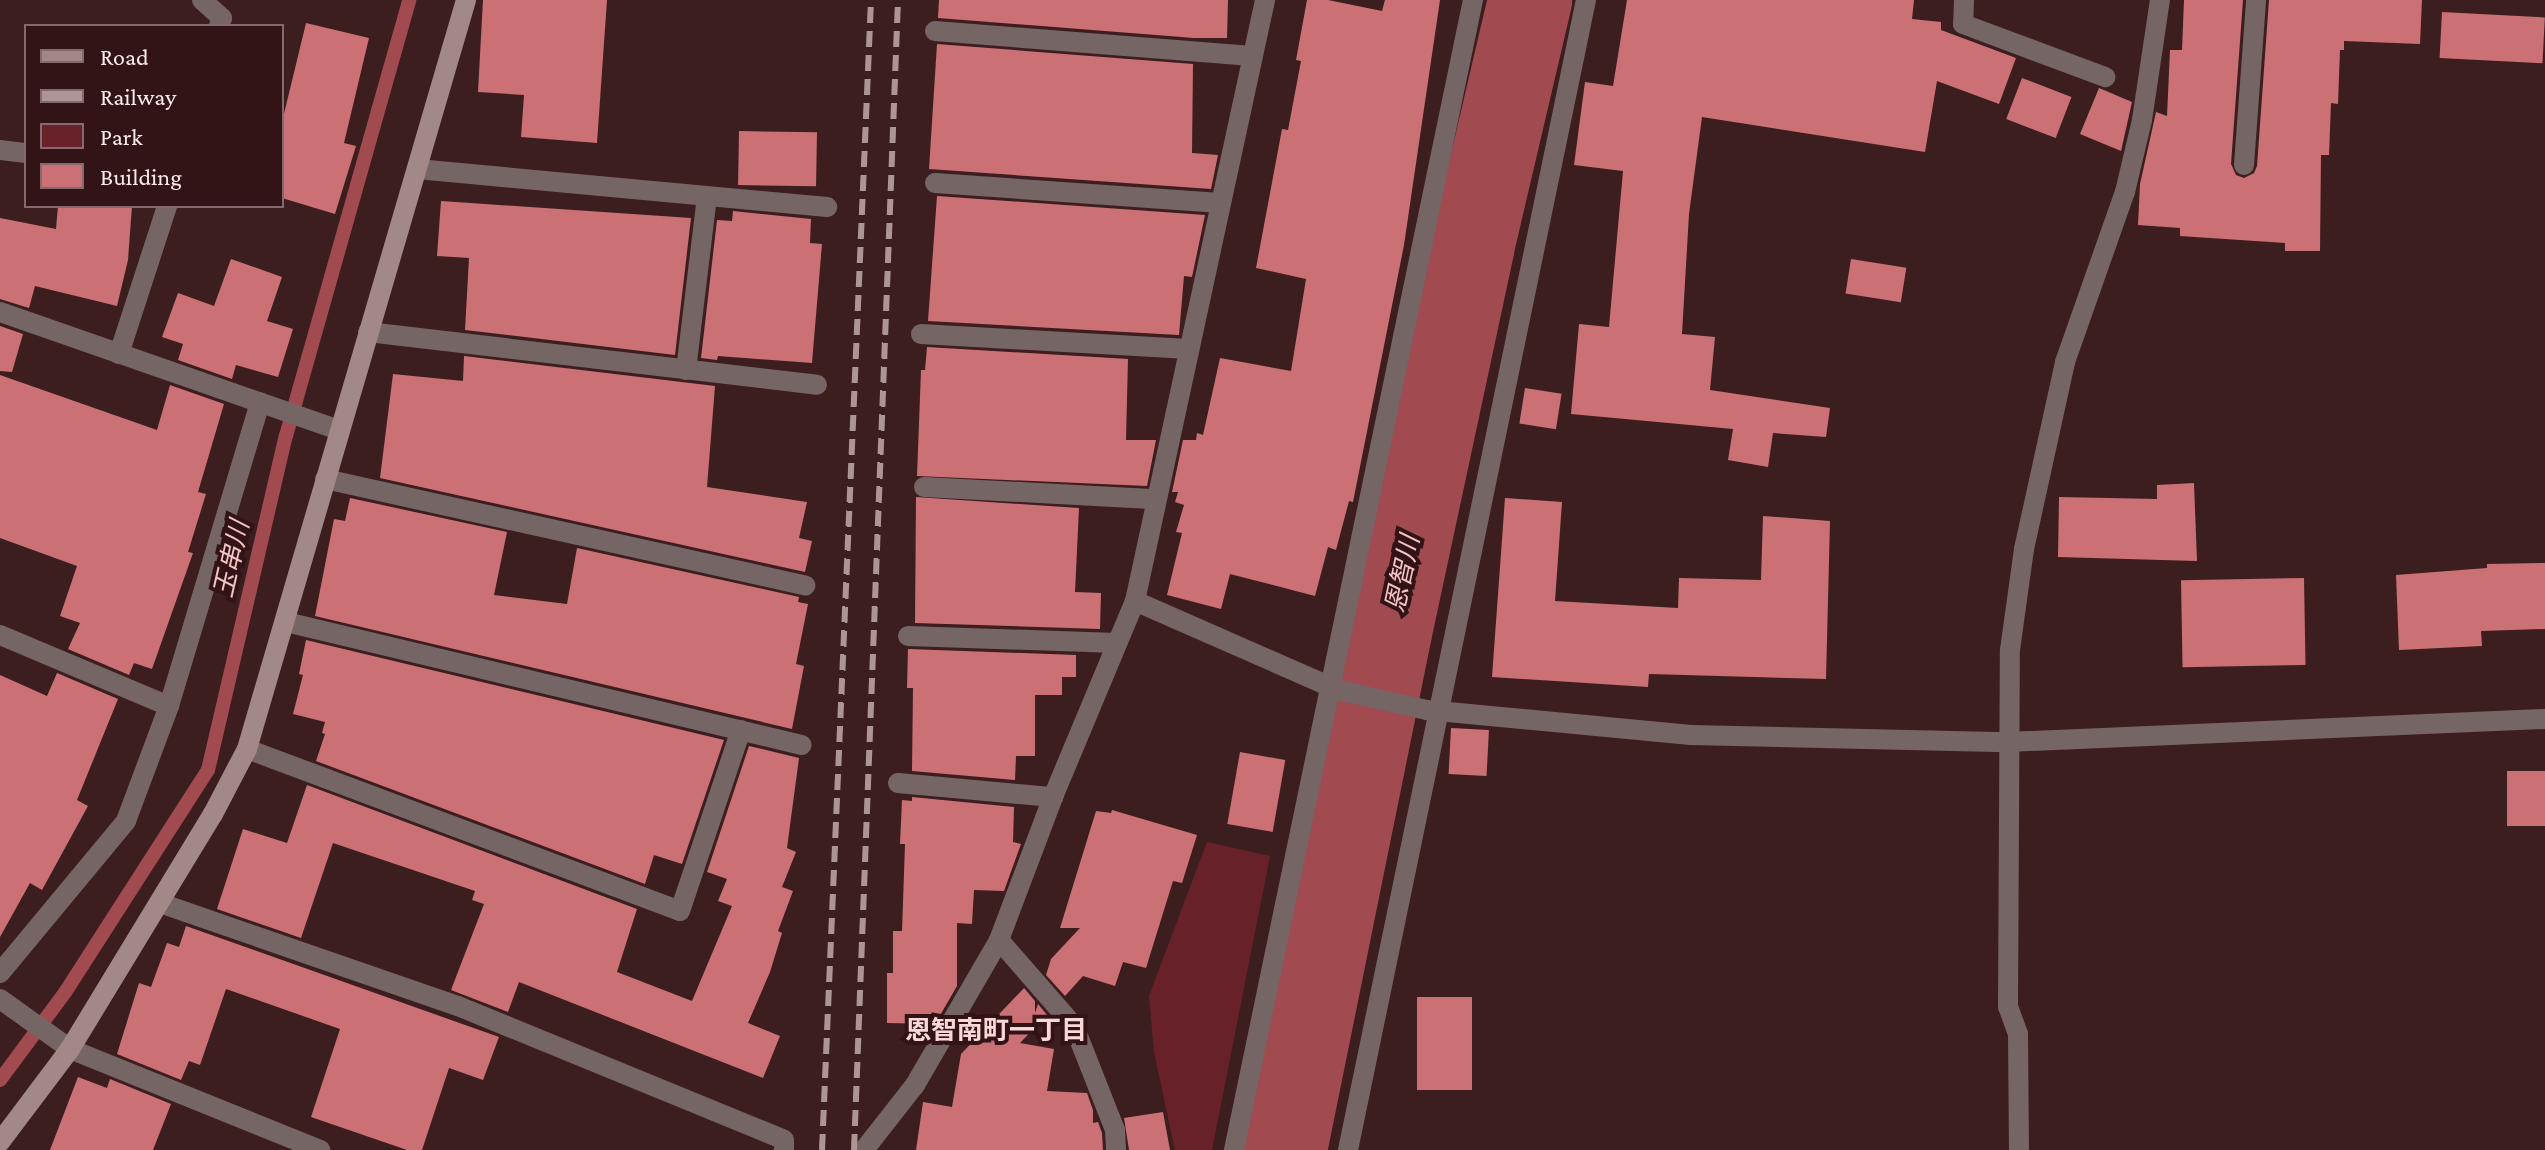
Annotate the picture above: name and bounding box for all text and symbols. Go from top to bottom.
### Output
legend [24,24,284,208]
text: Road [100,43,149,70]
text: Railway [100,83,176,110]
text: Park [100,123,143,150]
text: Building [100,163,182,190]
water label: 玉串川 [208,517,256,601]
water label: 恩智川 [1380,533,1426,615]
district label: 恩智南町一丁目 [905,1015,1087,1047]

